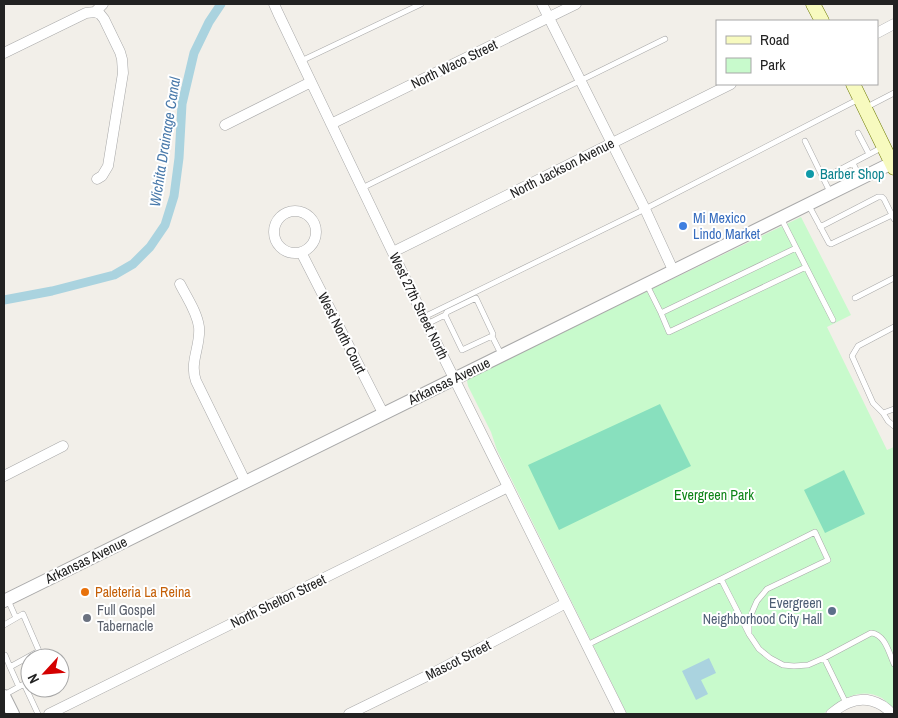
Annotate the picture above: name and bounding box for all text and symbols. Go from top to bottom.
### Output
legend [716,20,878,85]
text: Road [760,29,789,50]
street label: North Waco Street [408,35,500,93]
text: Park [760,54,786,75]
water label: Wichita Drainage Canal [144,75,185,208]
street label: North Jackson Avenue [507,134,617,202]
place label: Barber Shop [820,165,884,183]
marker: Barber Shop [804,168,816,180]
place label: Mi Mexico Lindo Market [693,209,760,243]
marker: Mi Mexico Lindo Market [677,220,689,232]
street label: West 27th Street North [385,250,453,362]
street label: West North Court [314,289,370,377]
street label: Arkansas Avenue [404,353,493,409]
park label: Evergreen Park [674,486,754,504]
street label: Arkansas Avenue [41,532,130,588]
street label: North Shelton Street [227,570,329,632]
place label: Paleteria La Reina [95,583,191,601]
marker: Paleteria La Reina [79,586,91,598]
place label: Evergreen Neighborhood City Hall [703,594,822,628]
place label: Full Gospel Tabernacle [97,601,155,635]
marker: Evergreen Neighborhood City Hall [826,605,838,617]
marker: Full Gospel Tabernacle [81,612,93,624]
street label: Mascot Street [422,636,494,684]
north arrow [20,648,70,698]
text: N [23,671,43,686]

